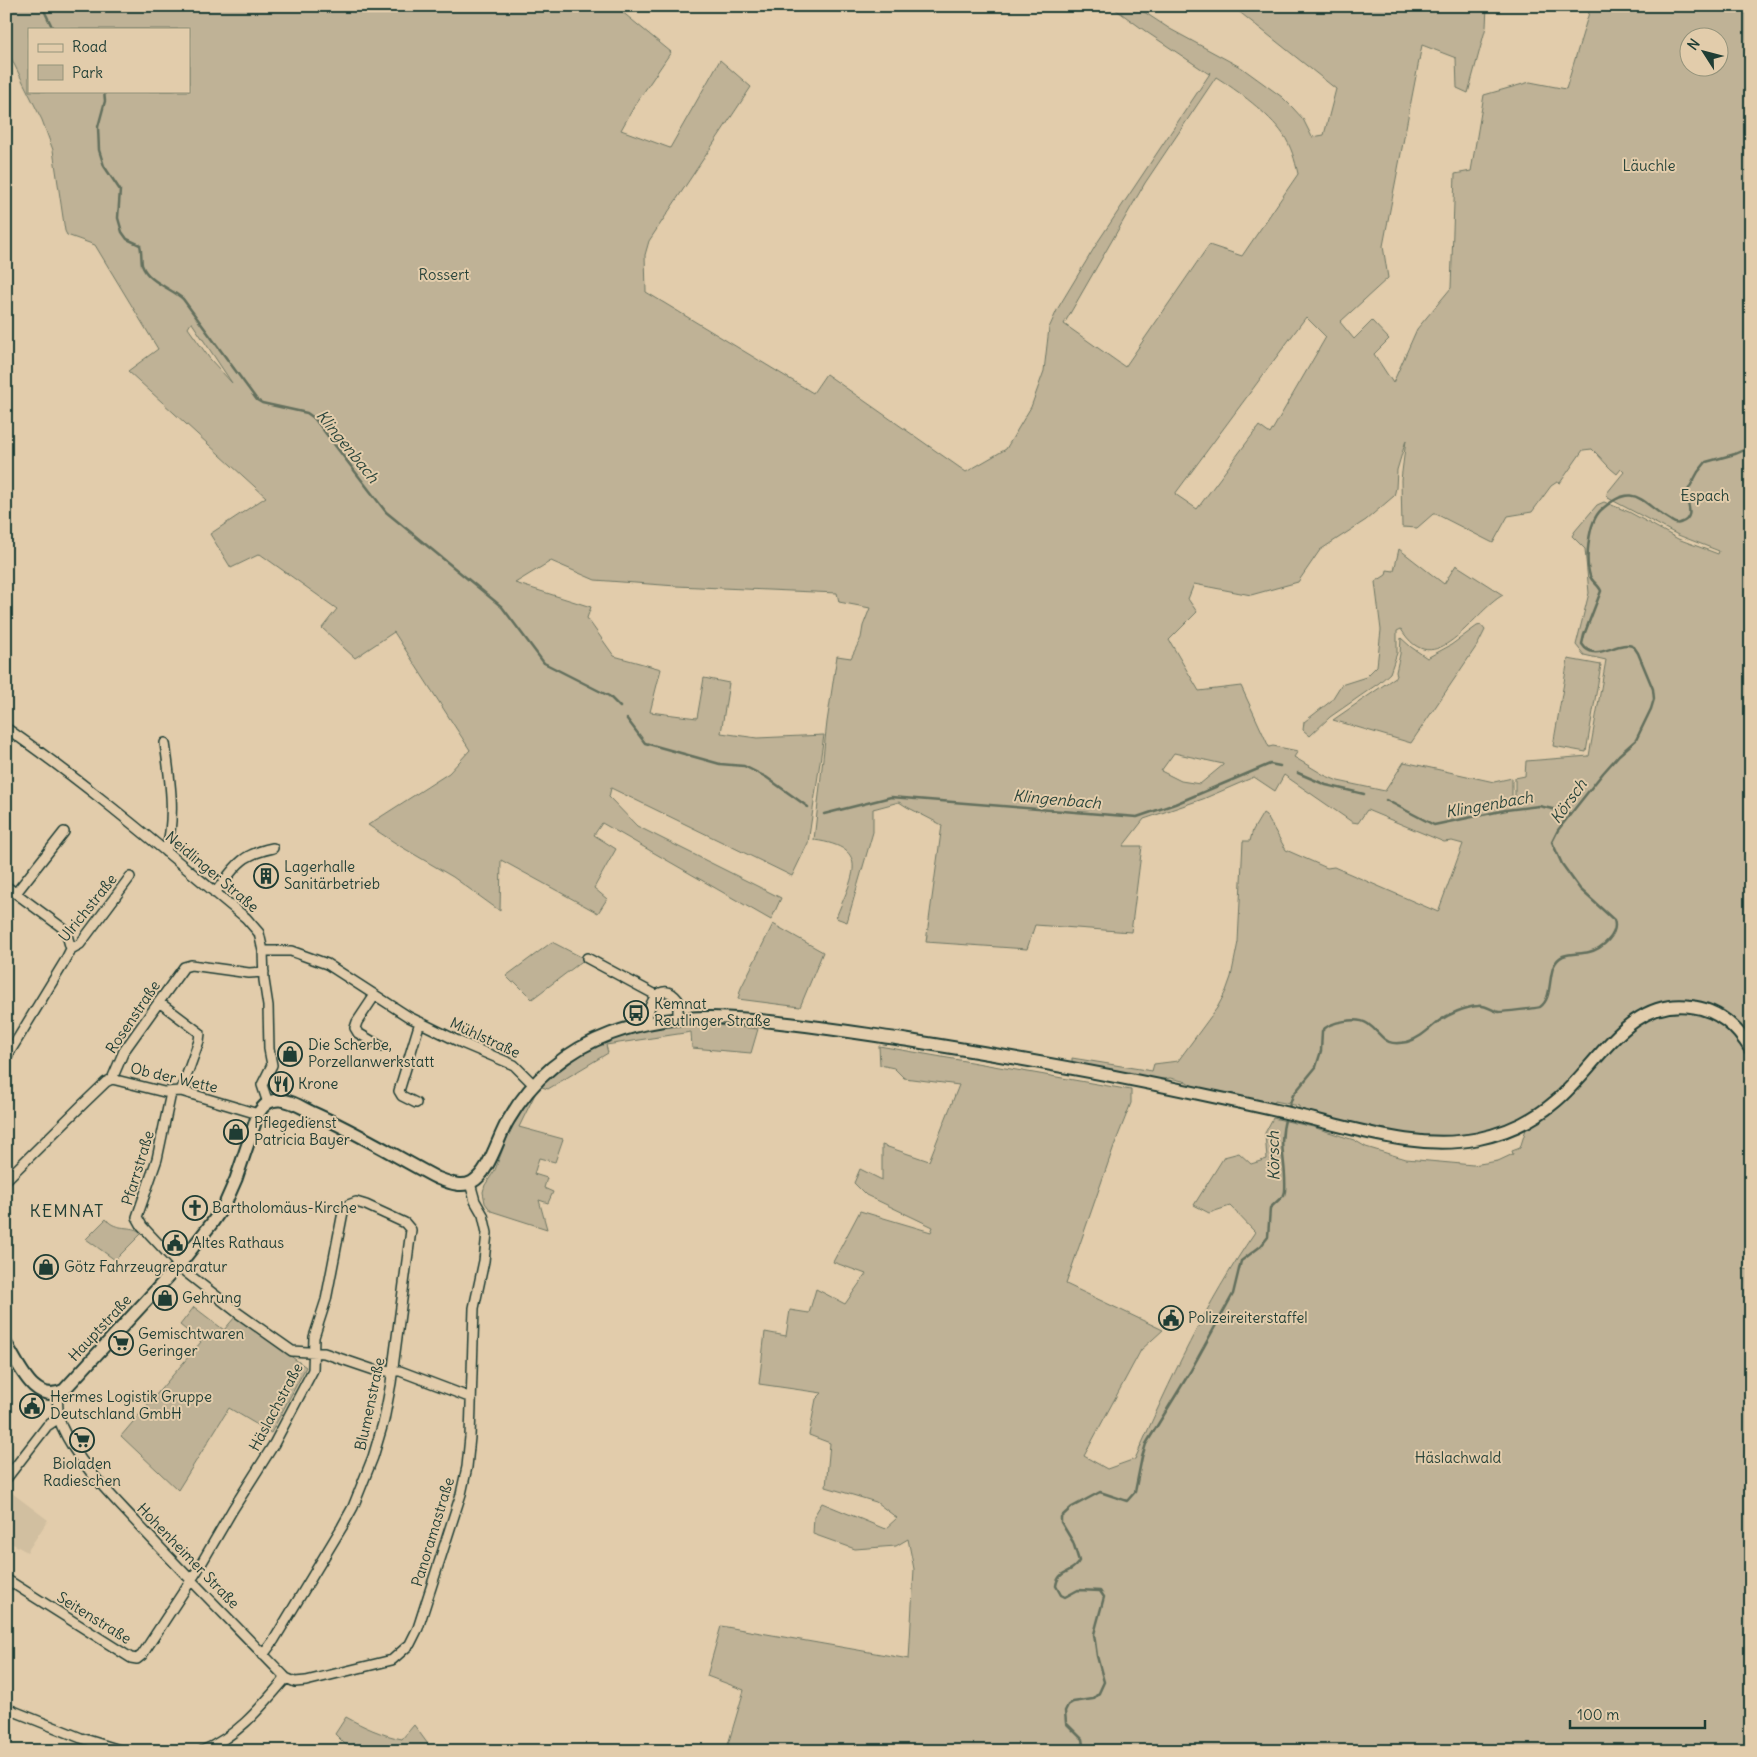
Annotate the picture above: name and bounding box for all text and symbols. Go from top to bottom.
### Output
legend [28,28,190,92]
north arrow [1680,28,1730,78]
text: N [1683,35,1704,54]
text: Road [72,37,107,56]
text: Park [72,63,103,82]
park label: Läuchle [1623,156,1675,175]
park label: Rossert [419,265,469,284]
water label: Klingenbach [312,405,384,487]
park label: Espach [1681,486,1730,505]
water label: Körsch [1545,774,1591,827]
water label: Klingenbach [1012,785,1103,813]
water label: Klingenbach [1444,786,1535,822]
street label: Neidlinger Straße [162,827,263,916]
place label: Lagerhalle Sanitärbetrieb [284,857,380,893]
building icon: Lagerhalle Sanitärbetrieb [253,863,279,889]
street label: Ulrichstraße [54,870,121,946]
street label: Rosenstraße [101,977,164,1057]
place label: Kemnat Reutlinger Straße [654,994,771,1030]
bus stop icon: Kemnat Reutlinger Straße [623,1000,649,1026]
street label: Mühlstraße [447,1013,523,1062]
place label: Die Scherbe, Porzellanwerkstatt [308,1035,434,1071]
shop icon: Die Scherbe, Porzellanwerkstatt [277,1041,303,1067]
street label: Ob der Wette [129,1058,220,1097]
restaurant icon: Krone [268,1071,294,1097]
place label: Krone [298,1074,338,1093]
place label: Pflegedienst Patricia Bayer [254,1113,350,1149]
shop icon: Pflegedienst Patricia Bayer [223,1119,249,1145]
street label: Pfarrstraße [117,1128,158,1208]
water label: Körsch [1263,1130,1283,1181]
church icon: Bartholomäus-Kirche [182,1195,208,1221]
place label: Bartholomäus-Kirche [212,1198,357,1217]
district label: KEMNAT [30,1199,104,1222]
public building icon: Altes Rathaus [162,1230,188,1256]
place label: Altes Rathaus [192,1233,284,1252]
shop icon: Götz Fahrzeugreparatur [33,1254,59,1280]
place label: Götz Fahrzeugreparatur [64,1257,227,1276]
shop icon: Gehrung [152,1285,178,1311]
place label: Gehrung [182,1288,242,1307]
street label: Hauptstraße [64,1290,135,1365]
public building icon: Polizeireiterstaffel [1158,1305,1184,1331]
place label: Polizeireiterstaffel [1188,1308,1308,1327]
place label: Gemischtwaren Geringer [138,1324,245,1360]
supermarket icon: Gemischtwaren Geringer [108,1330,134,1356]
street label: Blumenstraße [350,1356,389,1452]
street label: Häslachstraße [244,1360,307,1454]
place label: Hermes Logistik Gruppe Deutschland GmbH [50,1387,212,1423]
public building icon: Hermes Logistik Gruppe Deutschland GmbH [19,1393,45,1419]
supermarket icon: Bioladen Radieschen [69,1427,95,1453]
park label: Häslachwald [1415,1448,1502,1467]
place label: Bioladen Radieschen [43,1454,121,1490]
street label: Panoramastraße [407,1475,458,1589]
street label: Hohenheimer Straße [133,1499,244,1612]
street label: Seitenstraße [54,1587,135,1648]
scale bar [1570,1697,1704,1729]
text: 100 m [1577,1705,1619,1724]

